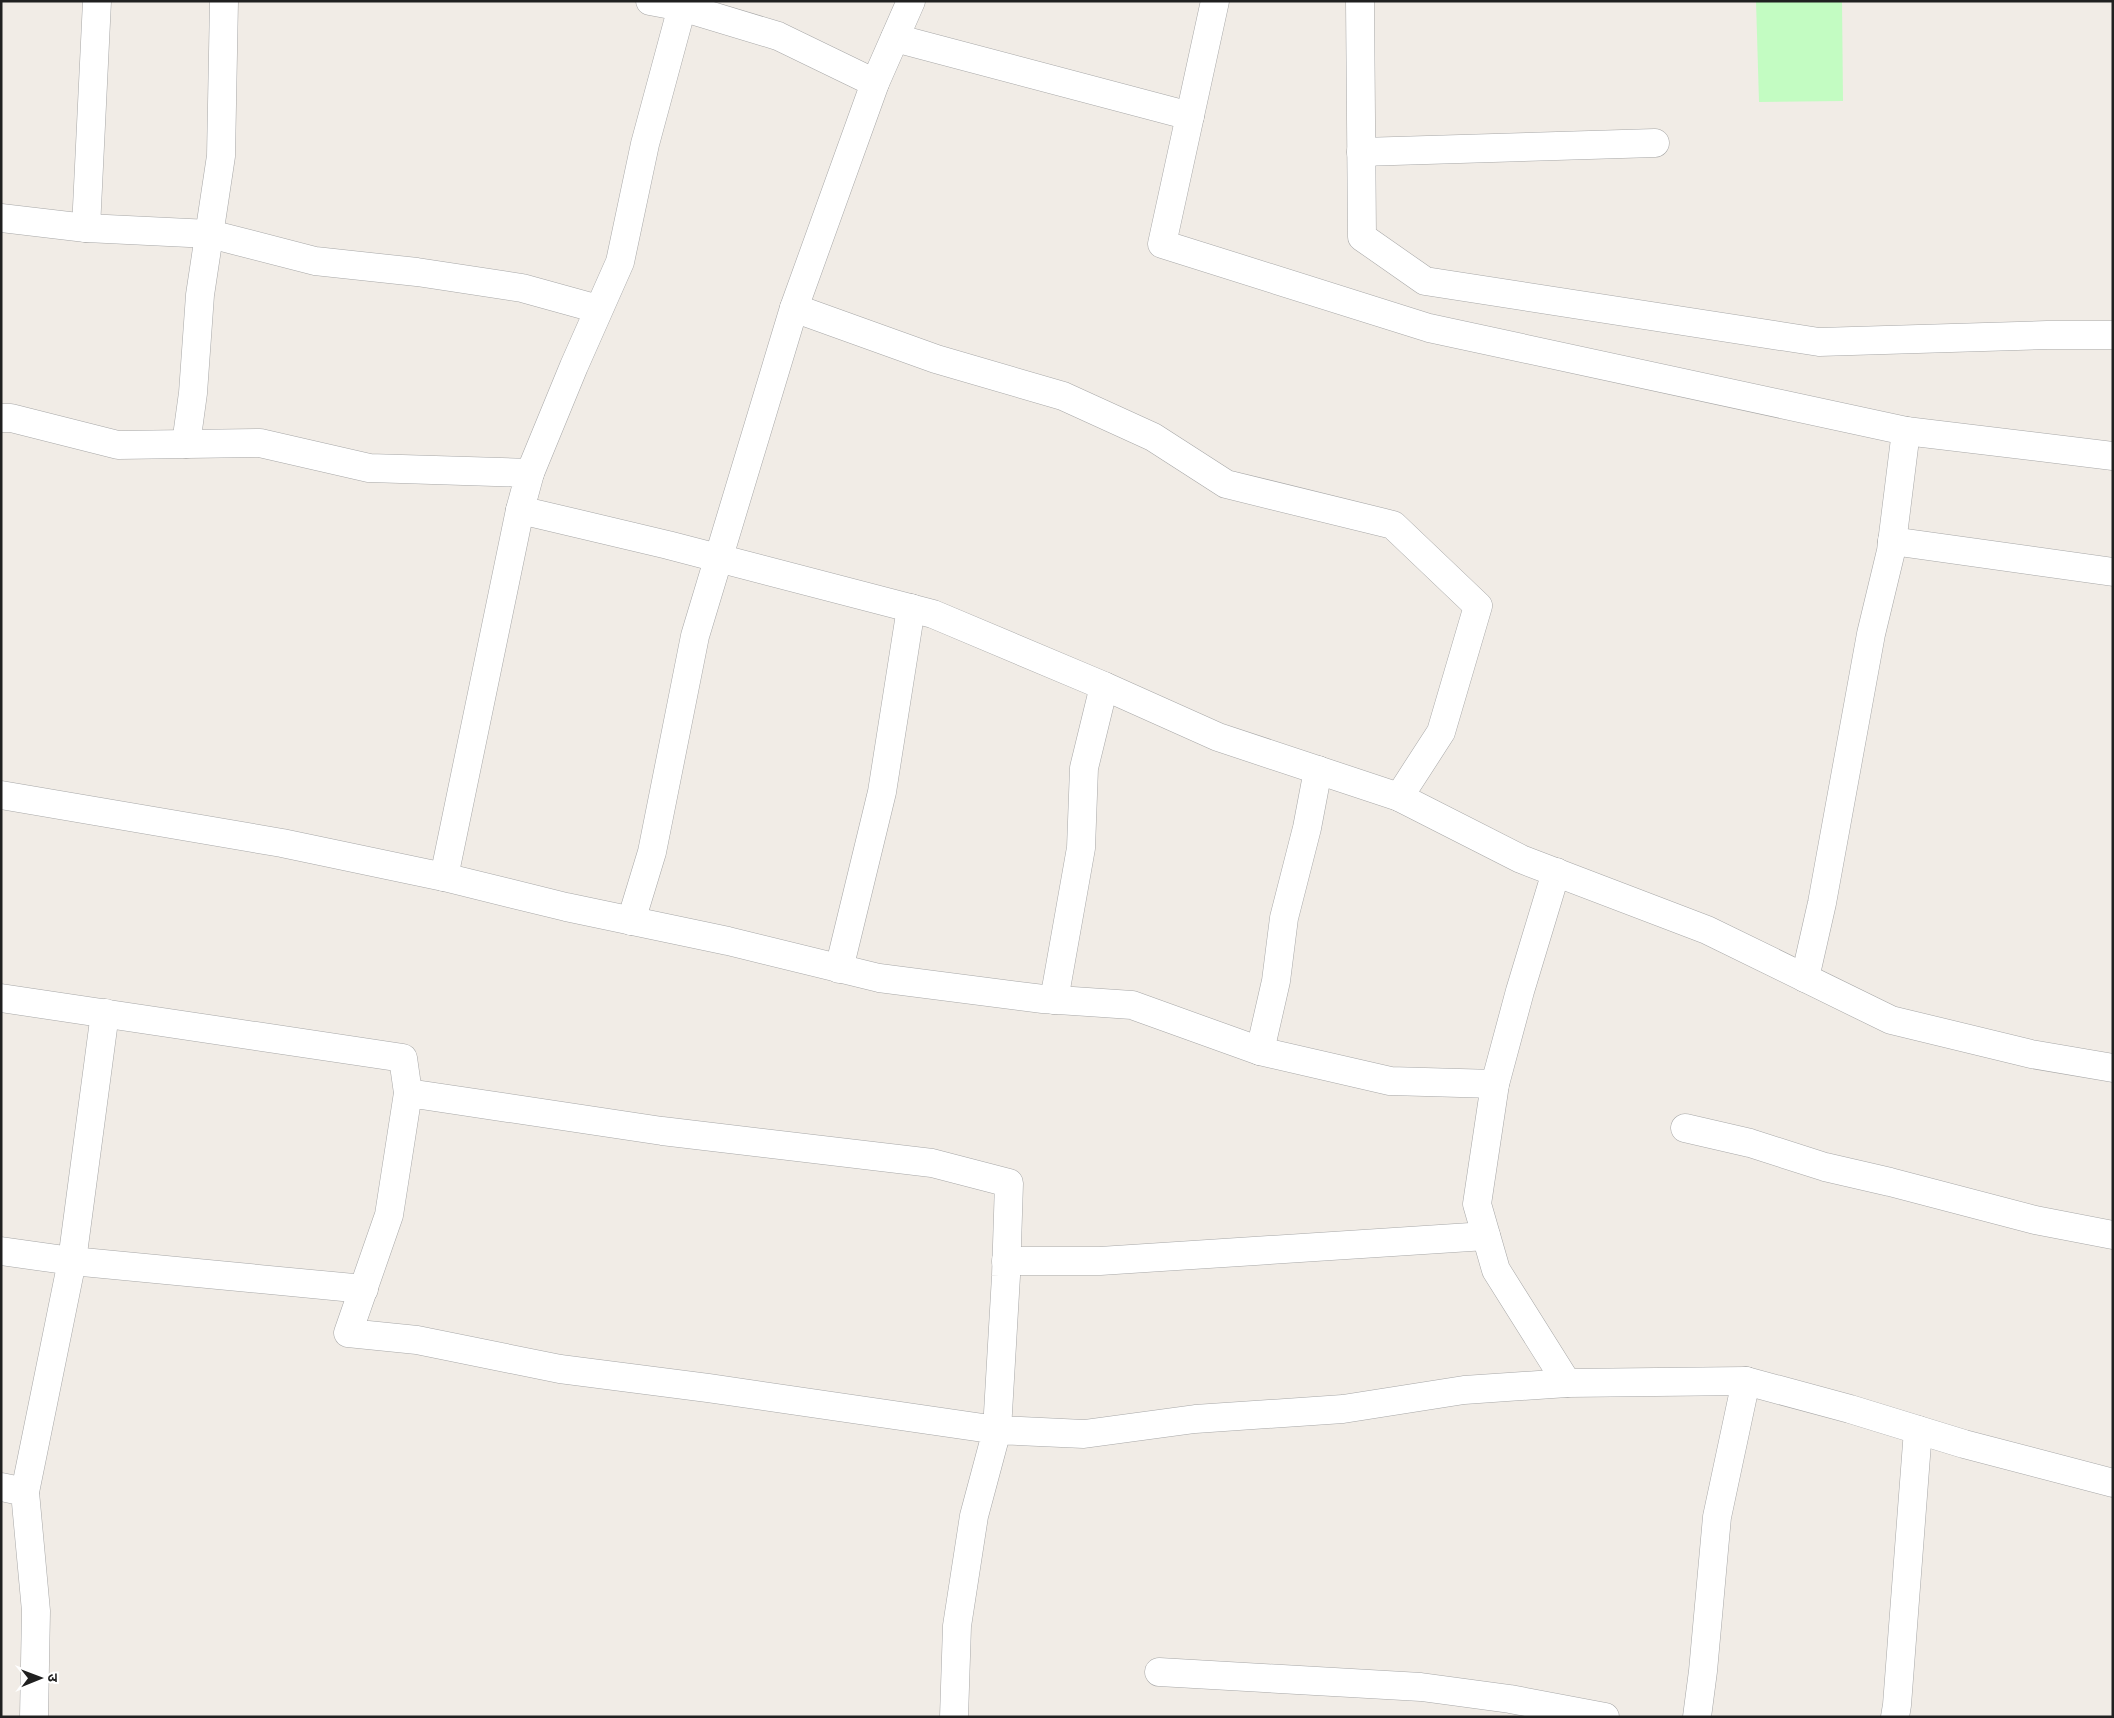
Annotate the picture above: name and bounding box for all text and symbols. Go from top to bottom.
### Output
north arrow [15,1653,65,1703]
text: उ [44,1674,62,1683]

